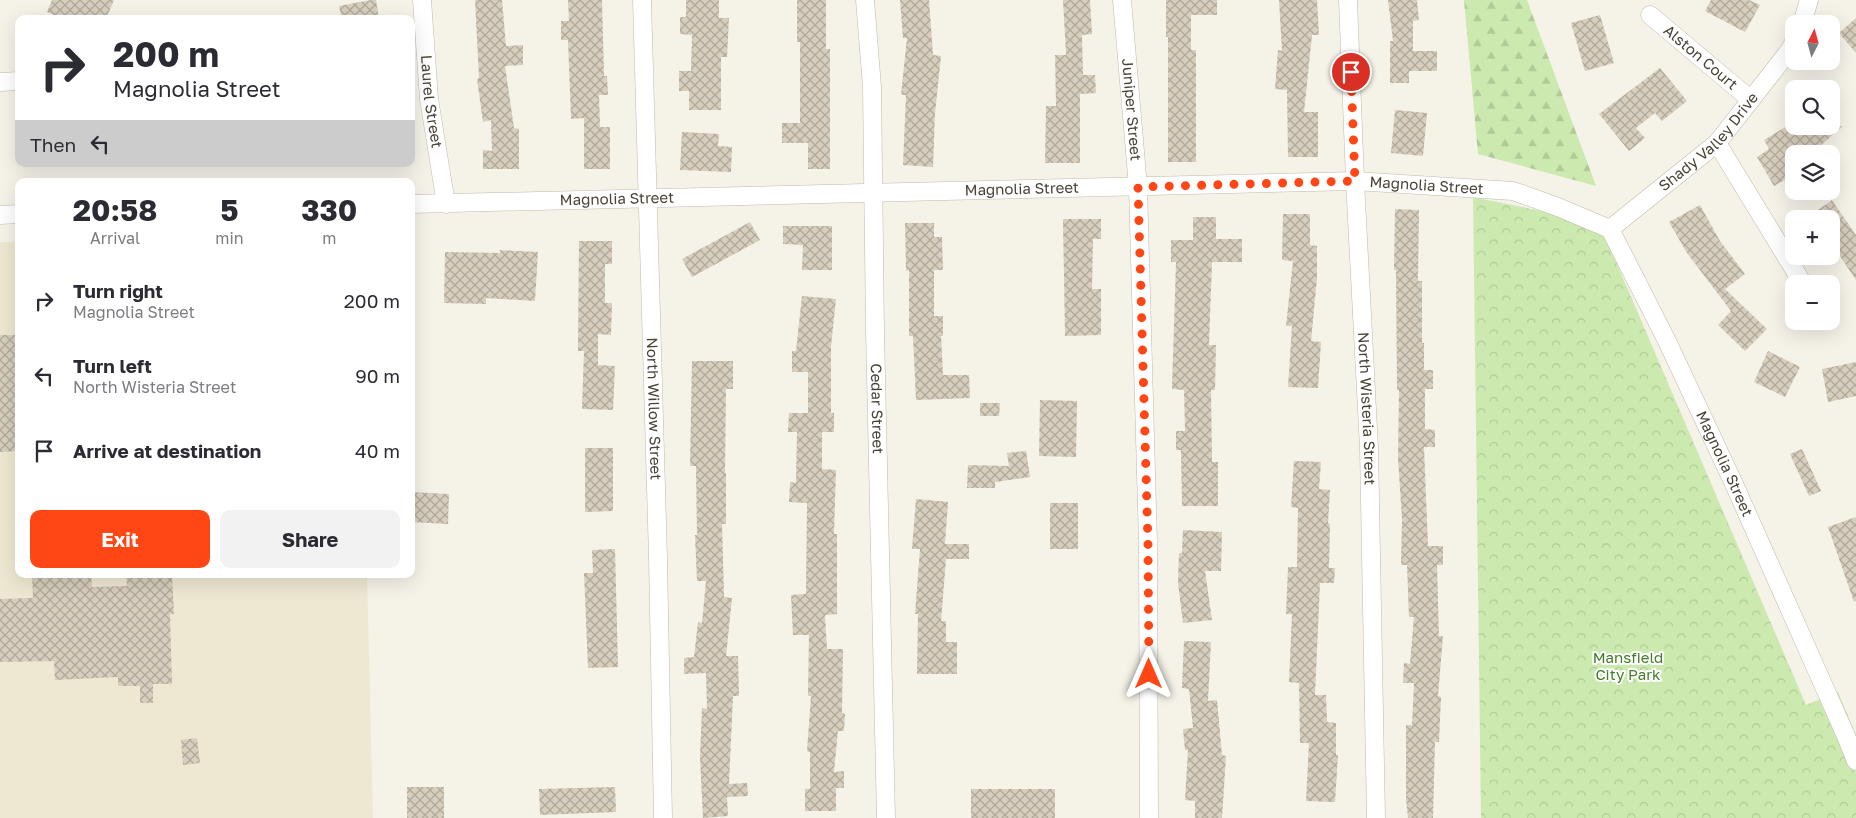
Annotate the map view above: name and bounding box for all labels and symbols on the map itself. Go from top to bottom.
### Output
north arrow [1785,15,1840,70]
street label: Alston Court [1661,21,1742,93]
pin [1330,51,1372,93]
street label: Laurel Street [418,54,447,149]
street label: Juniper Street [1119,58,1146,161]
street label: Shady Valley Drive [1655,88,1761,194]
street label: Magnolia Street [1369,172,1484,197]
street label: Magnolia Street [964,178,1079,199]
street label: Magnolia Street [560,188,674,208]
street label: North Wisteria Street [1355,331,1380,485]
street label: North Willow Street [644,337,666,480]
street label: Cedar Street [868,363,888,454]
street label: Magnolia Street [1693,408,1757,519]
position arrow [1122,647,1174,699]
park label: Mansfield City Park [1593,648,1663,683]

